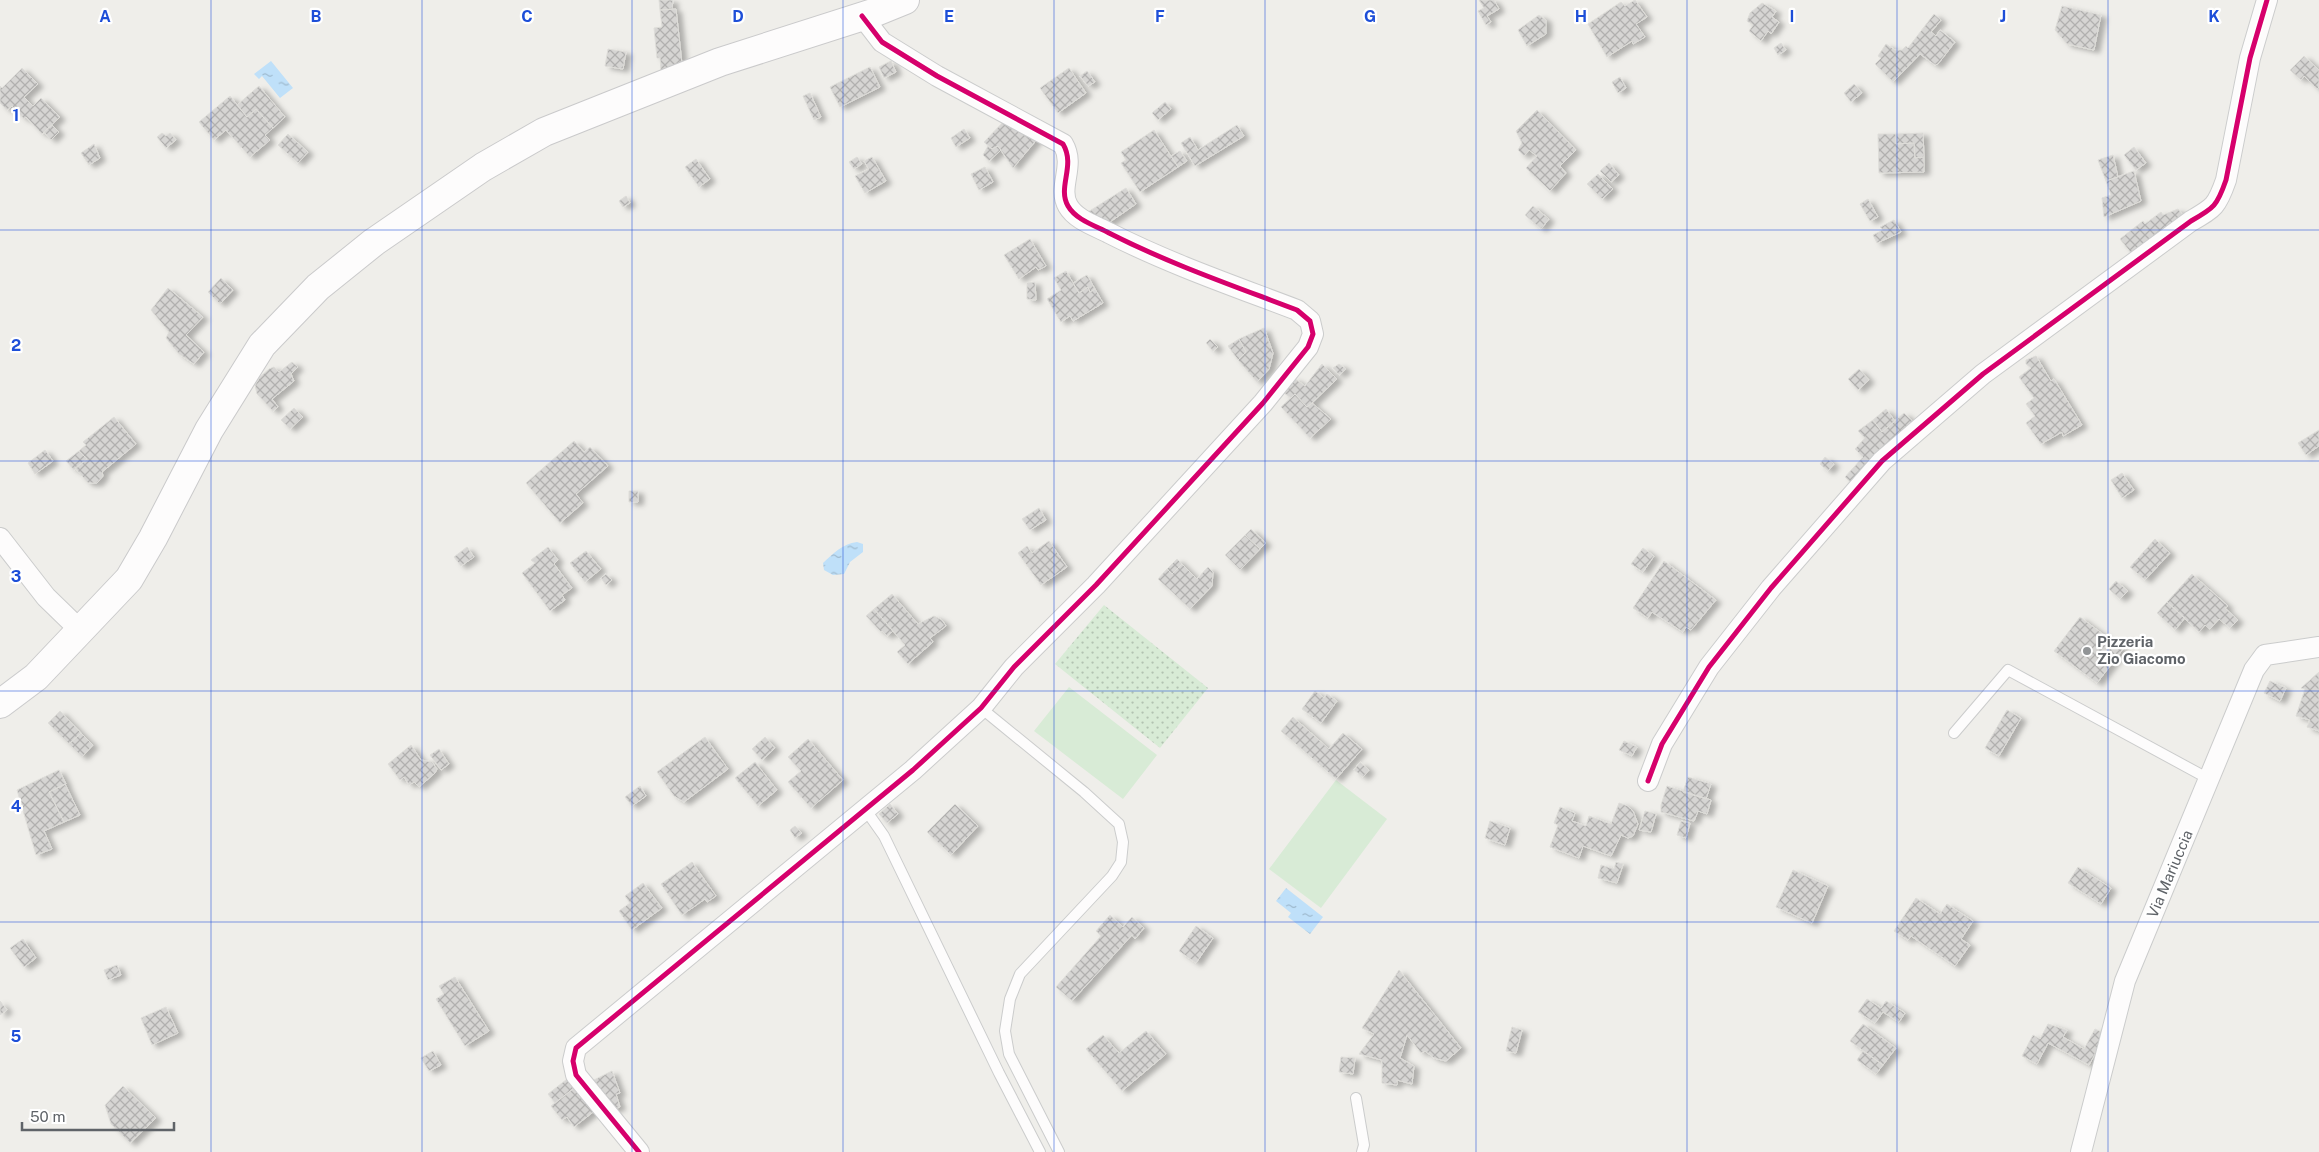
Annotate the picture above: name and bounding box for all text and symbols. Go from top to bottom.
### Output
text: A [99,7,111,26]
text: B [311,7,322,26]
text: C [521,7,533,26]
text: D [732,7,744,26]
text: E [944,7,954,26]
text: F [1155,7,1165,26]
text: G [1364,7,1376,26]
text: H [1575,7,1587,26]
text: I [1790,7,1794,26]
text: J [2000,7,2006,26]
text: K [2208,7,2220,26]
text: 1 [13,106,19,125]
text: 2 [11,336,21,355]
text: 3 [11,567,21,586]
place label: Pizzeria Zio Giacomo [2097,633,2186,667]
marker: Pizzeria Zio Giacomo [2081,645,2093,657]
text: 4 [11,797,22,816]
street label: Via Mariuccia [2143,827,2196,920]
text: 5 [11,1027,22,1046]
scale bar [22,1100,175,1132]
text: 50 m [30,1108,65,1125]

